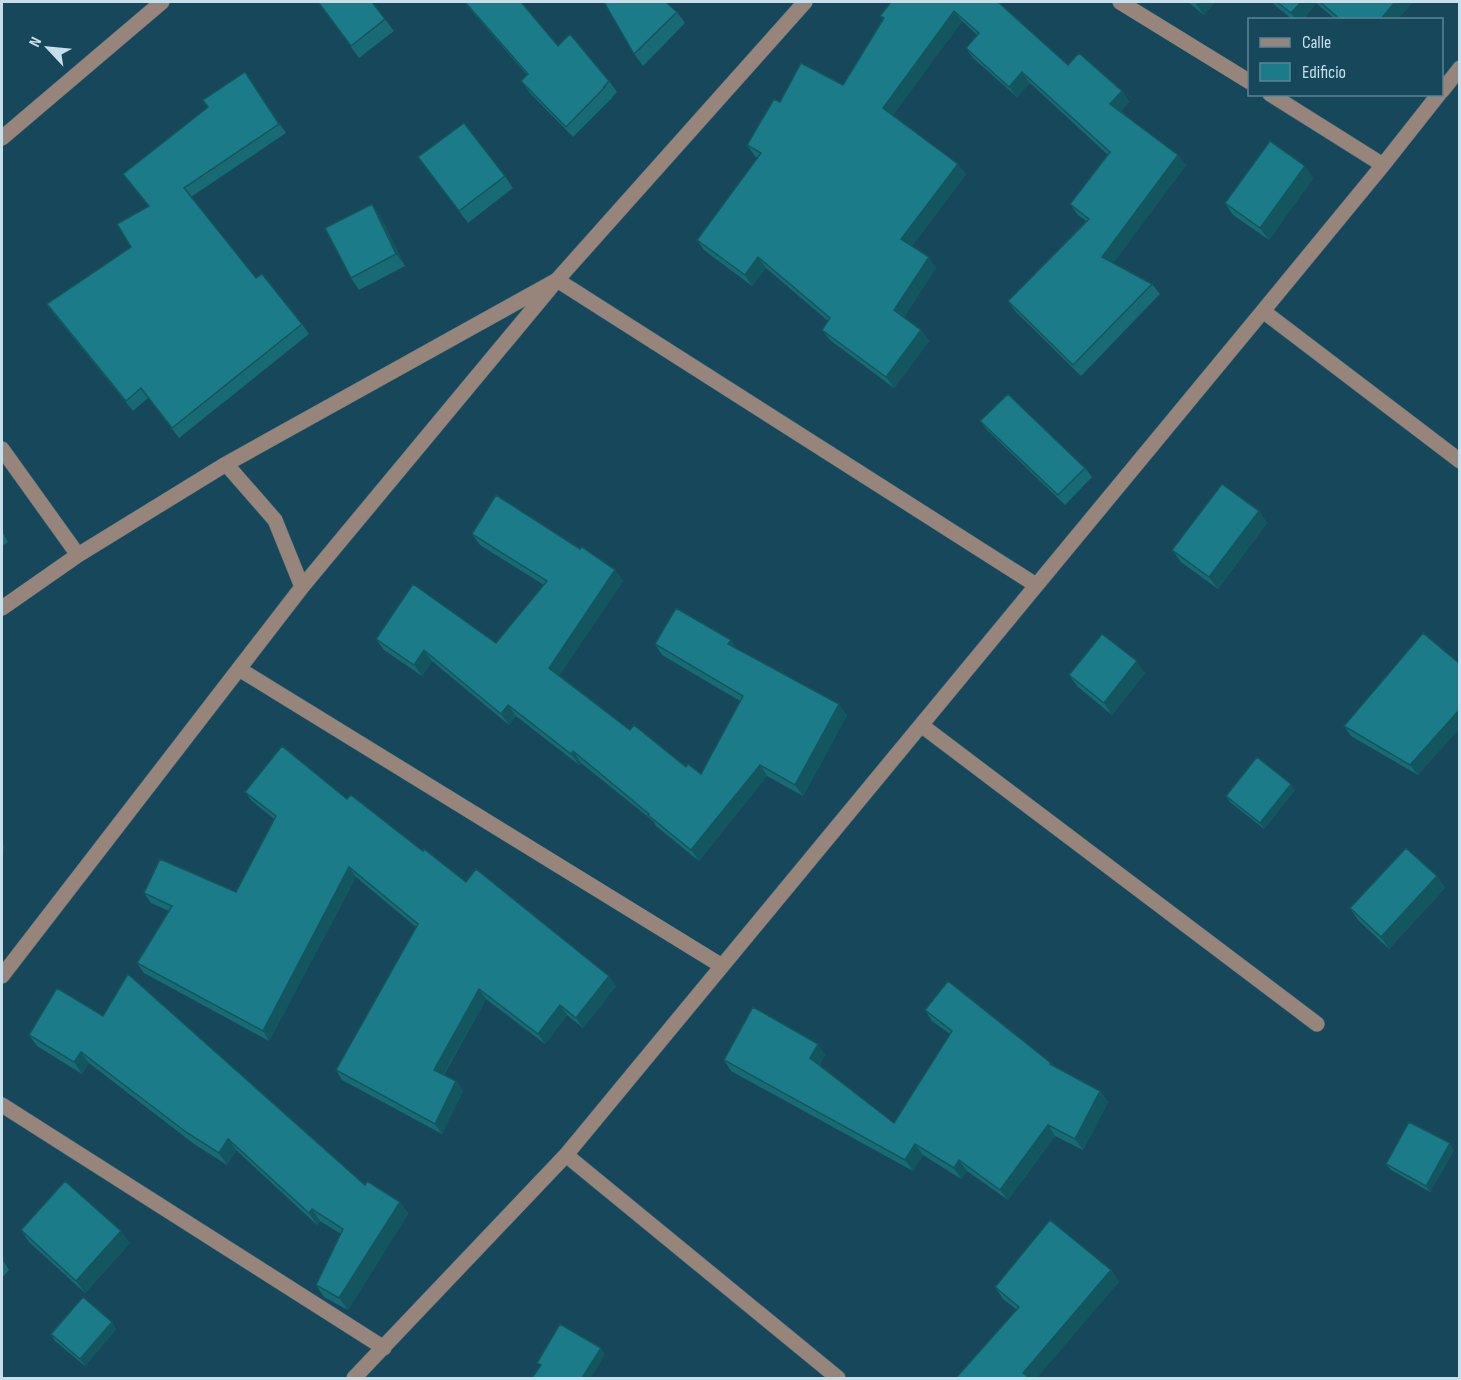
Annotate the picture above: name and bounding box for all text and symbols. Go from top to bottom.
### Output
north arrow [18,18,78,78]
legend [1248,18,1443,96]
text: Calle [1302,32,1331,53]
text: N [25,34,46,50]
text: Edificio [1302,62,1346,83]

